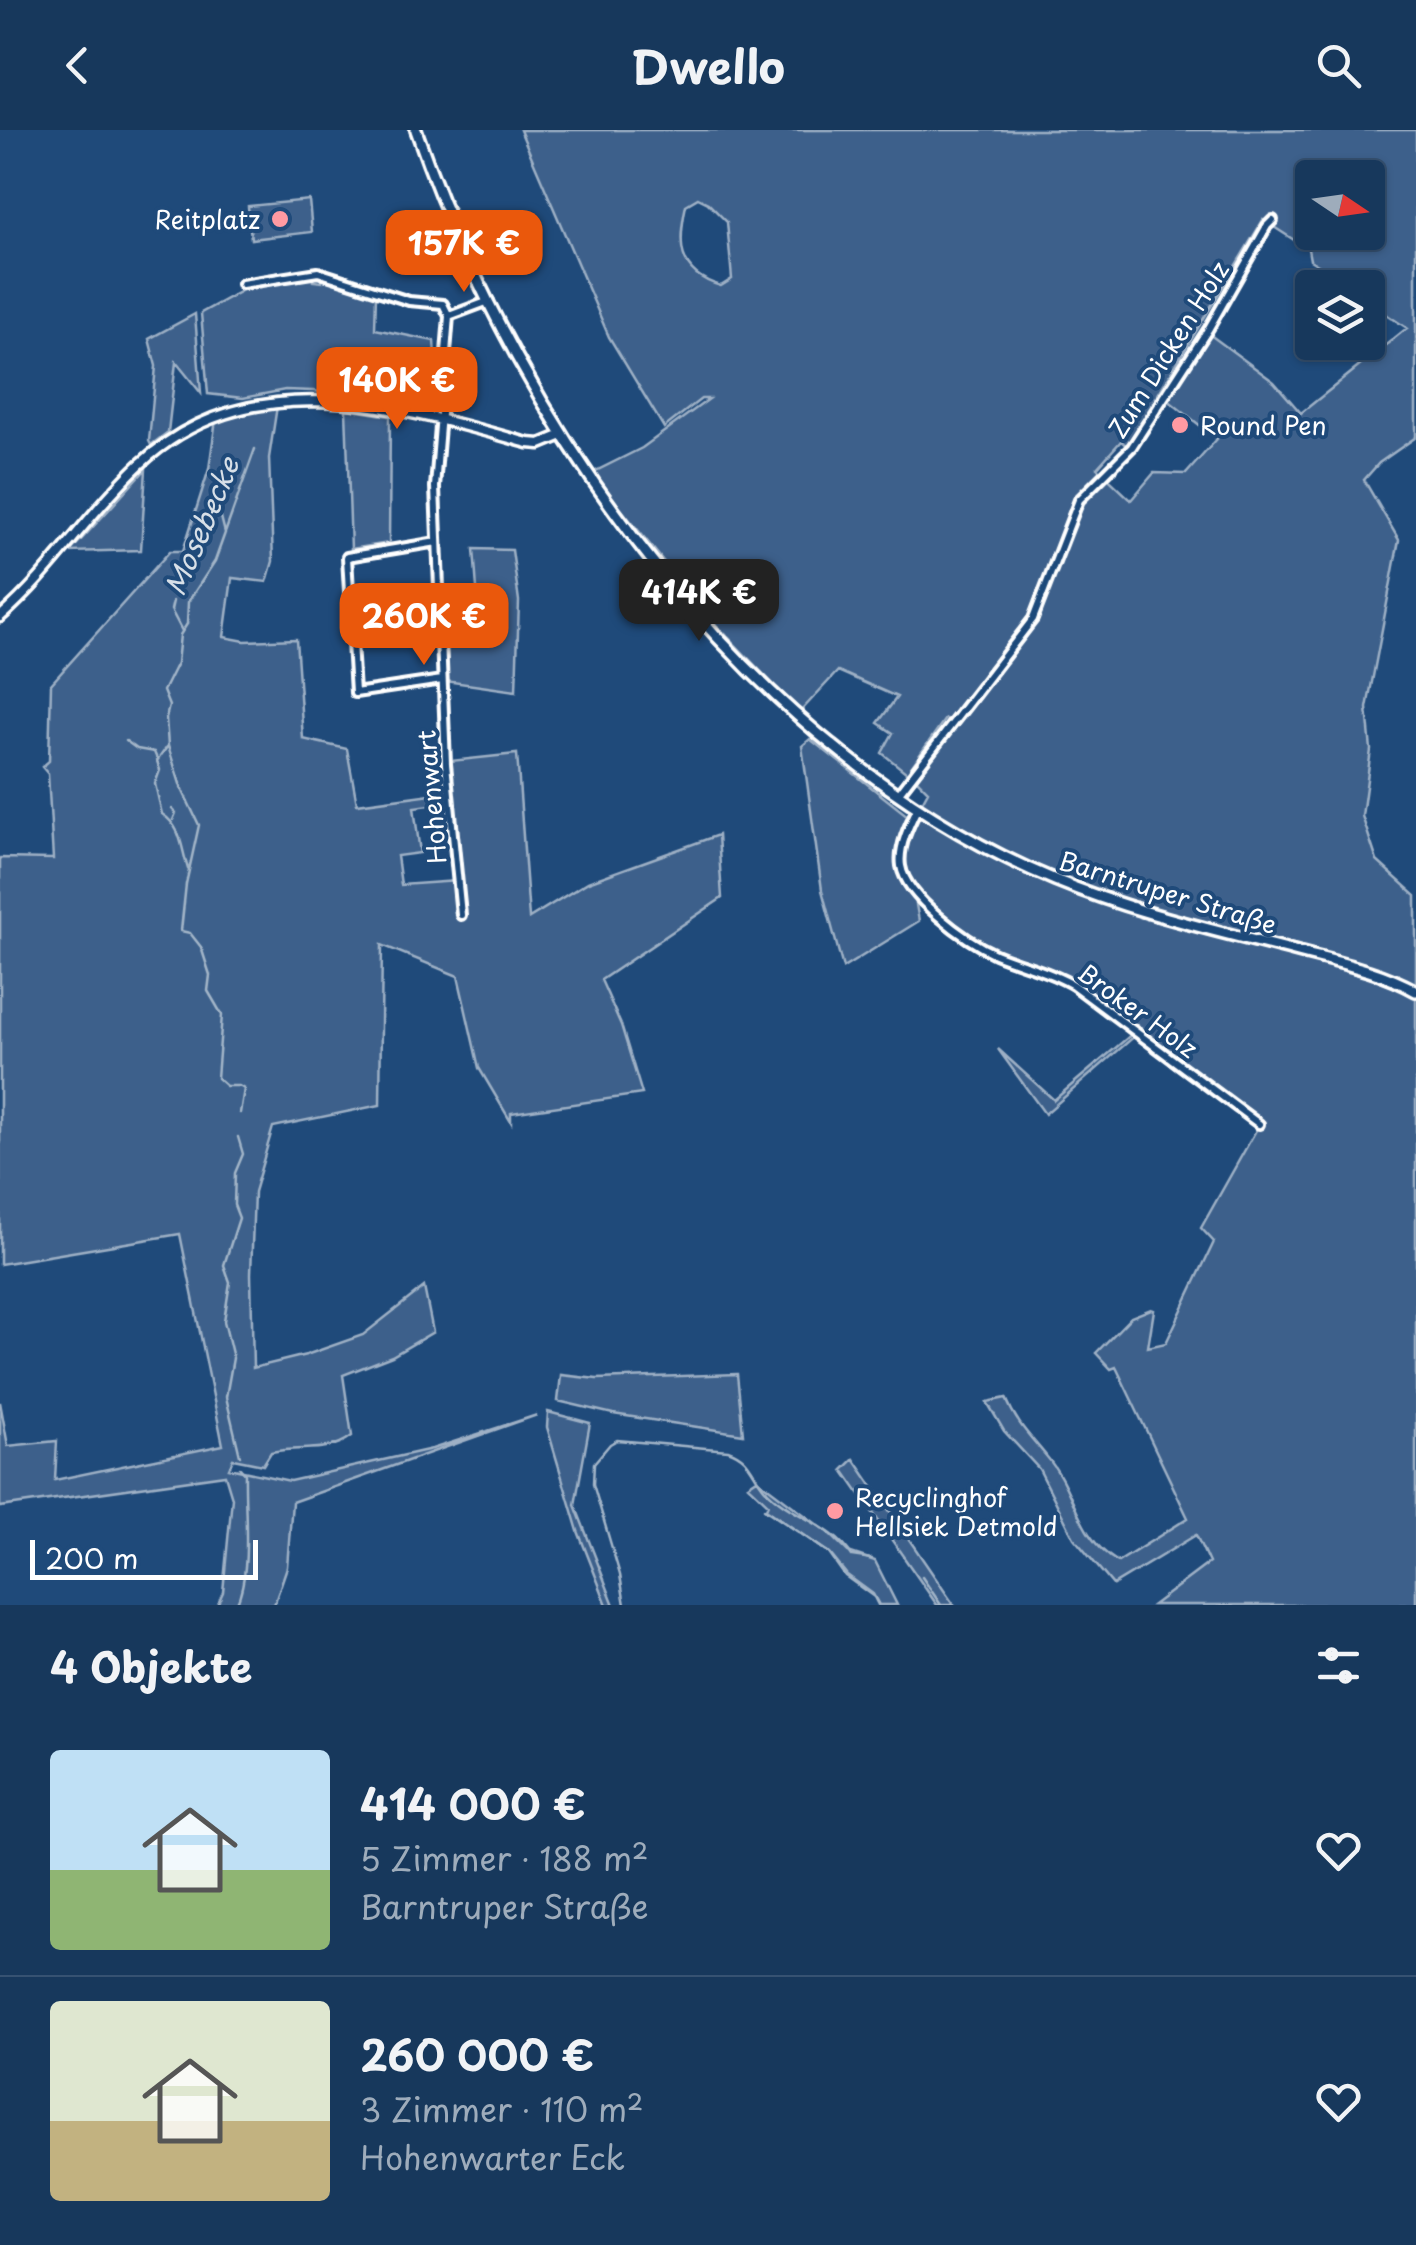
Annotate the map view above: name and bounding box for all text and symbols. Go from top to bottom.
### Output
text: Dwello [631,31,785,99]
icon: back [50,38,105,93]
icon: search [1311,38,1366,93]
north arrow [1295,160,1385,250]
map controls [1295,160,1385,360]
place label: Reitplatz [154,200,260,238]
marker: Reitplatz [269,208,291,230]
pin: 157K € [383,210,545,295]
text: 157K € [408,218,520,266]
street label: Zum Dicken Holz [1098,253,1238,445]
button: layers [1295,270,1385,360]
pin: 140K € [316,347,478,432]
text: 140K € [338,355,456,403]
place label: Round Pen [1200,406,1327,444]
marker: Round Pen [1169,414,1191,436]
water label: Mosebecke [153,448,250,602]
pin: 414K € [618,559,780,644]
text: 414K € [641,567,757,615]
pin: 260K € [343,583,505,668]
text: 260K € [362,591,486,639]
street label: Hohenwart [406,728,456,866]
street label: Barntruper Straße [1055,841,1281,943]
street label: Broker Holz [1070,953,1206,1067]
place label: Recyclinghof Hellsiek Detmold [855,1478,1058,1545]
marker: Recyclinghof Hellsiek Detmold [824,1500,846,1522]
scale bar [30,1535,258,1580]
text: 200 m [45,1536,138,1579]
text: 4 Objekte [50,1634,252,1697]
icon: filters [1311,1638,1366,1693]
text: 414 000 € [360,1771,586,1834]
icon: home [130,1790,250,1910]
icon: heart [1311,1823,1366,1878]
text: 5 Zimmer · 188 m² [360,1834,649,1882]
text: Barntruper Straße [360,1882,649,1930]
text: 260 000 € [360,2022,594,2085]
icon: home [130,2041,250,2161]
icon: heart [1311,2074,1366,2129]
text: 3 Zimmer · 110 m² [360,2085,643,2133]
text: Hohenwarter Eck [360,2133,625,2181]

